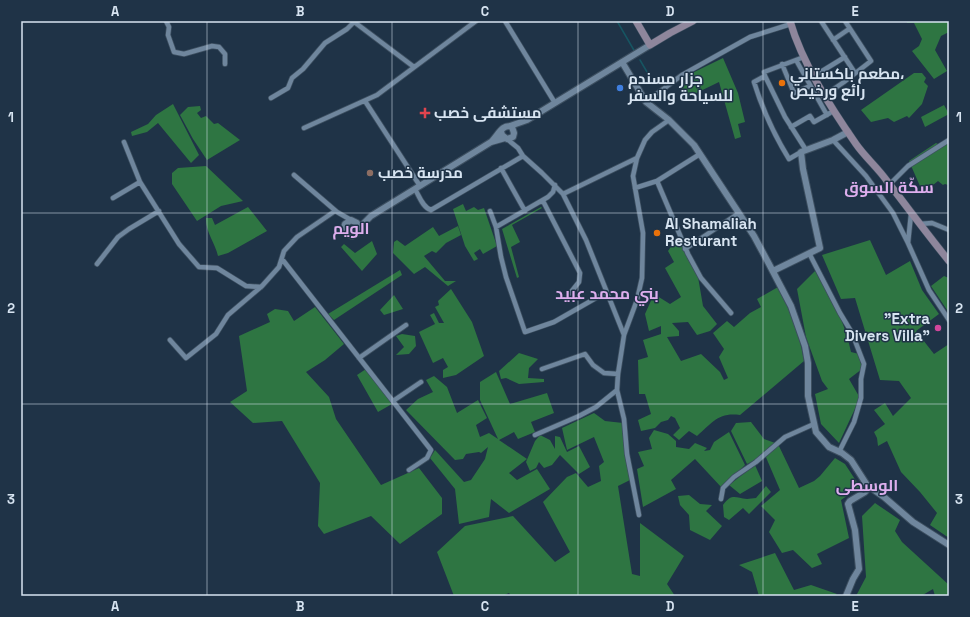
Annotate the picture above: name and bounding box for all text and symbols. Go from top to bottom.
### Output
text: A [111,3,120,20]
text: B [296,3,305,20]
text: C [481,3,489,20]
text: D [666,3,675,20]
text: E [851,3,859,20]
place label: مطعم باكستاني، رائع ورخيص [790,64,904,101]
place label: جزار مسندم للسياحة والسفر [627,69,733,105]
marker: مطعم باكستاني، رائع ورخيص [777,78,787,88]
marker: جزار مسندم للسياحة والسفر [615,83,625,93]
place label: مستشفى خصب [434,103,541,122]
marker: مستشفى خصب [419,107,431,119]
text: 1 [8,109,14,126]
text: 1 [956,109,962,126]
place label: مدرسة خصب [378,163,463,182]
marker: مدرسة خصب [365,168,375,178]
district label: سكّة السوق [844,177,934,198]
place label: Al Shamaliah Resturant [665,214,757,250]
district label: الويم [332,218,370,240]
marker: Al Shamaliah Resturant [652,228,662,238]
district label: بني محمد عبيد [555,283,659,306]
text: 2 [7,300,15,317]
text: 2 [955,300,963,317]
place label: "Extra Divers Villa" [845,309,930,345]
marker: "Extra Divers Villa" [933,323,943,333]
district label: الوسطى [836,475,898,496]
text: 3 [7,491,15,508]
text: 3 [955,491,963,508]
text: A [111,598,120,615]
text: B [296,598,305,615]
text: C [481,598,489,615]
text: D [666,598,675,615]
text: E [851,598,859,615]

